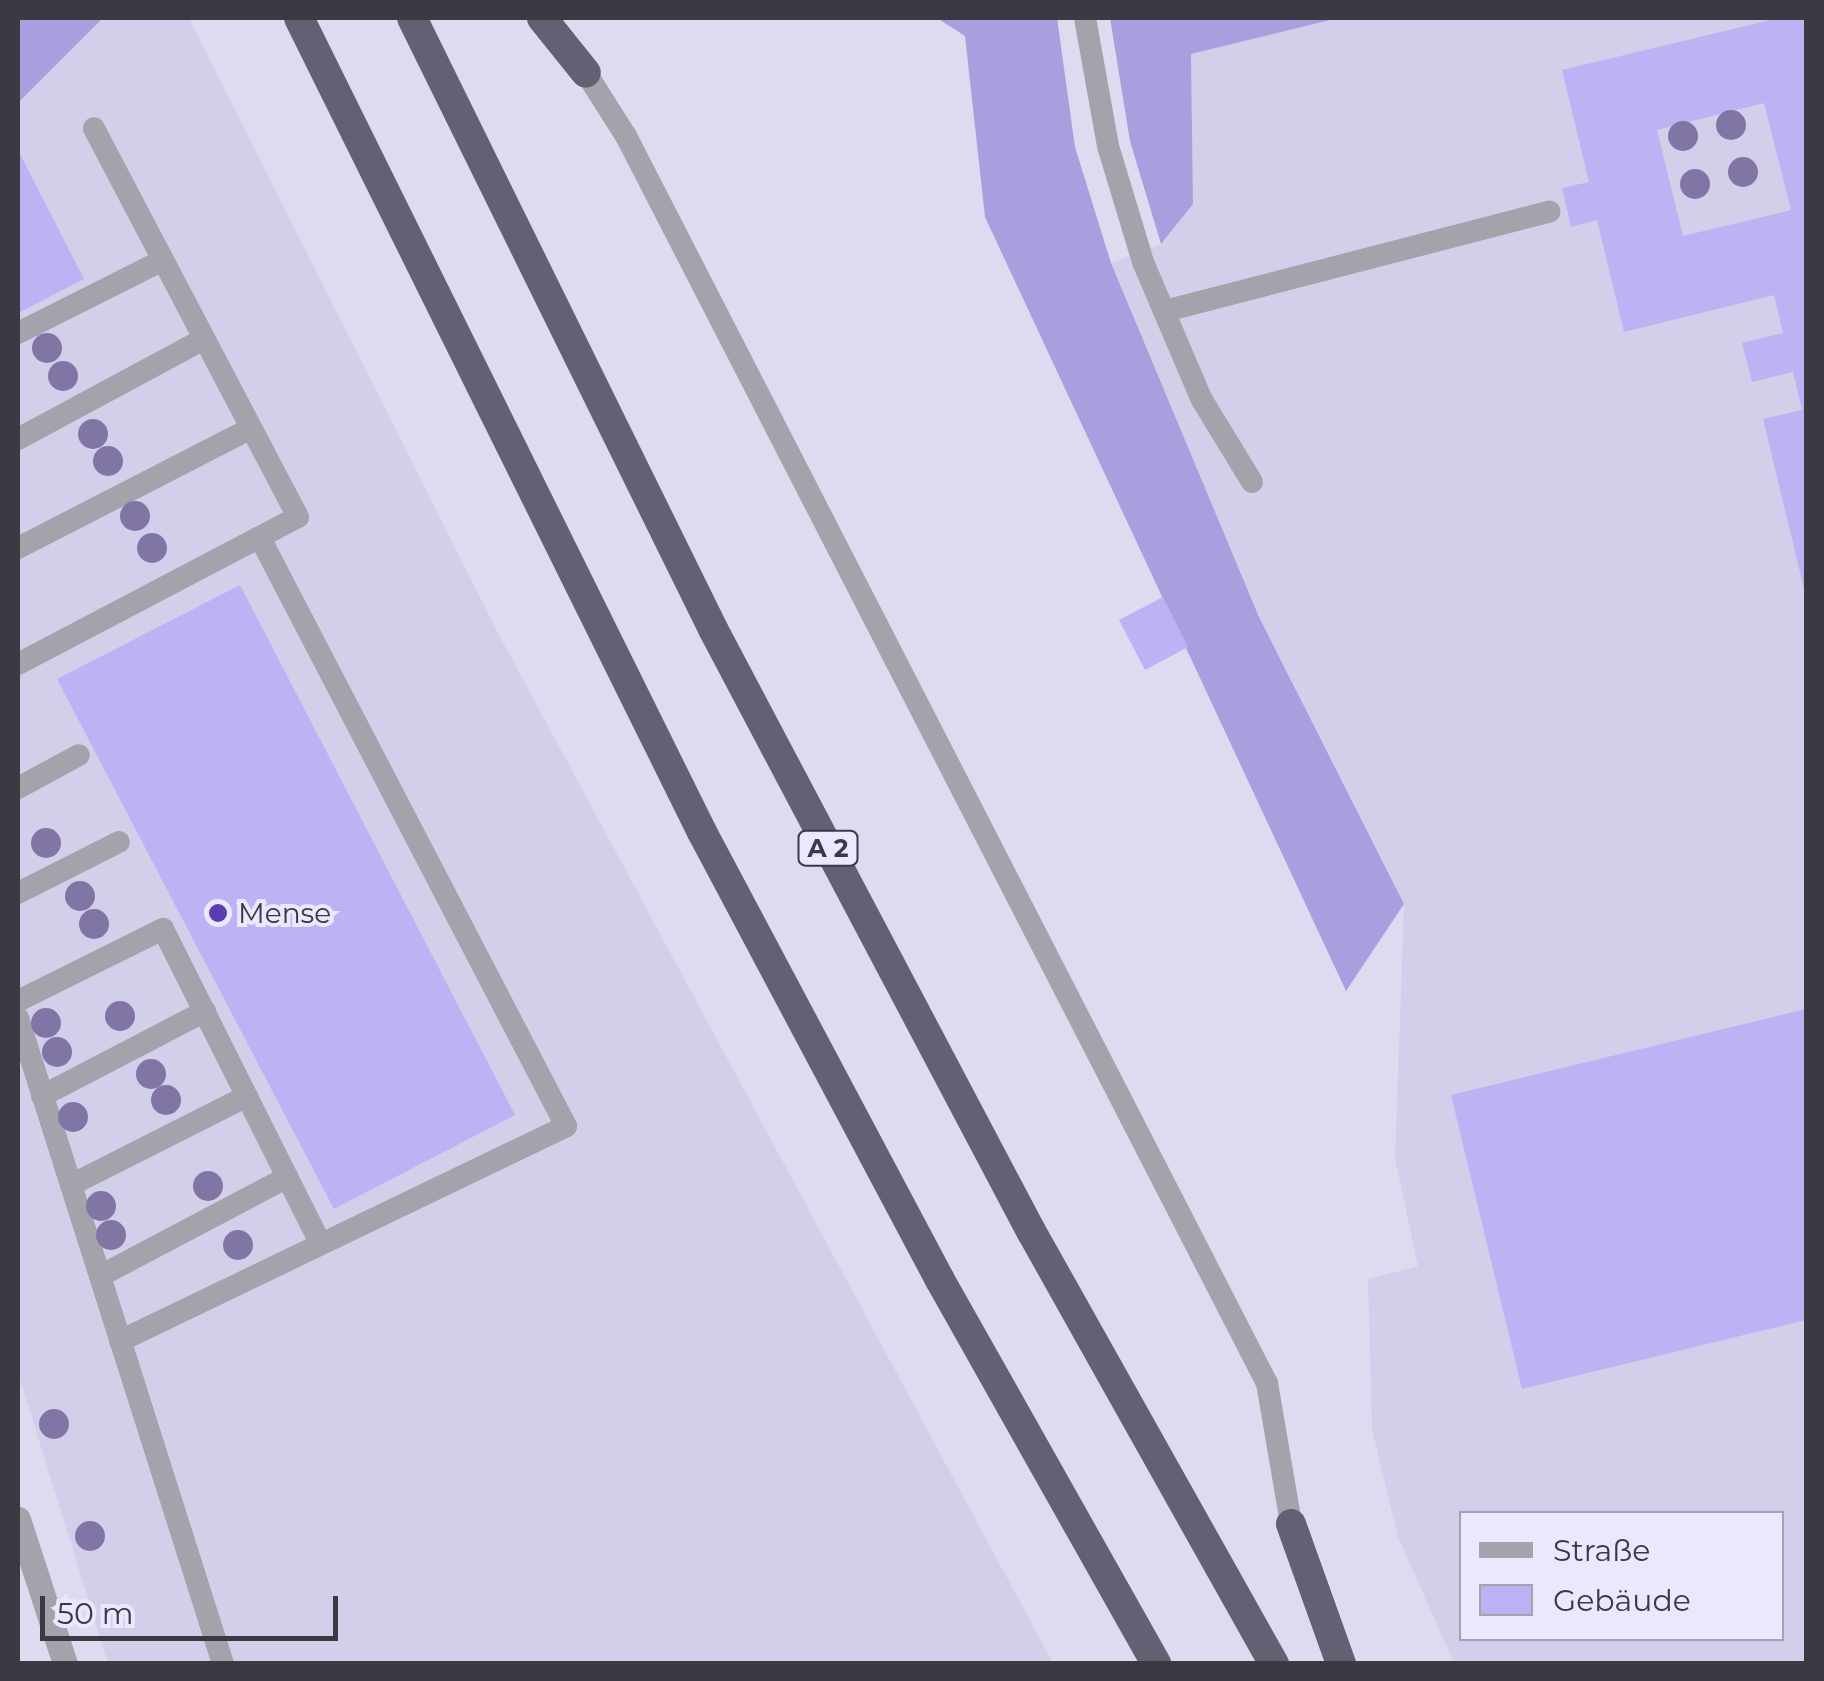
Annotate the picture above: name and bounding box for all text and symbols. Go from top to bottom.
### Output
road number: A 2 [796,828,860,868]
place label: Mense [238,896,331,930]
marker: Mense [207,902,229,924]
legend [1459,1511,1784,1641]
text: Straße [1553,1532,1650,1569]
scale bar [45,1576,342,1638]
text: Gebäude [1553,1582,1691,1619]
text: 50 m [57,1595,134,1632]

